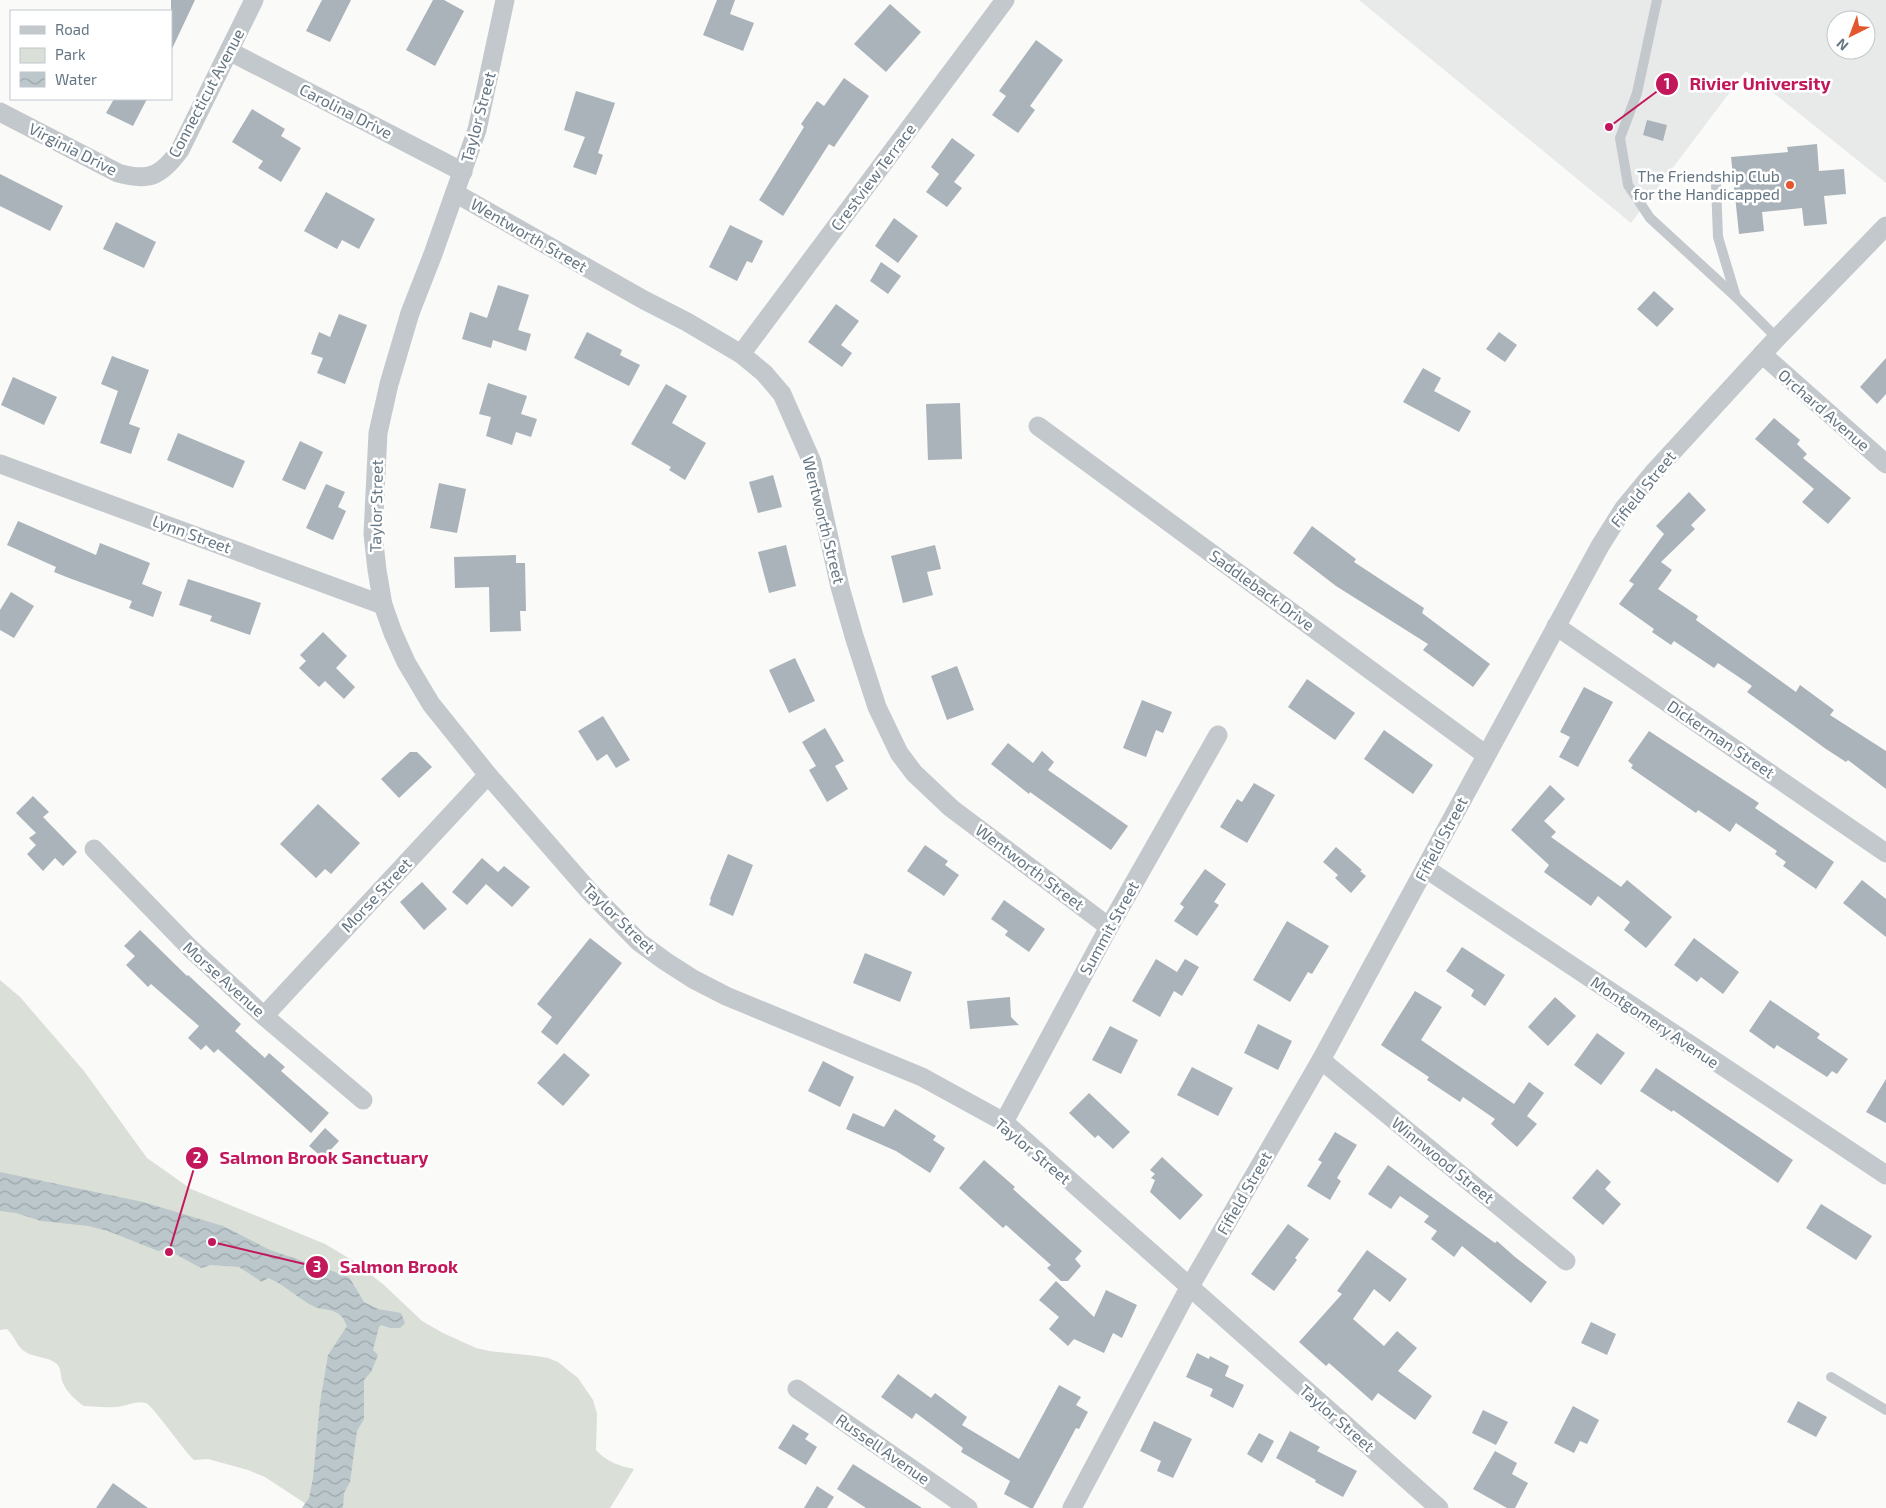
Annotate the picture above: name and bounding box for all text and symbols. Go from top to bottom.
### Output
legend [10,10,172,100]
north arrow [1826,10,1876,60]
text: Road [55,20,90,38]
street label: Connecticut Avenue [164,25,248,160]
text: N [1833,35,1851,55]
text: Park [55,45,86,63]
callout: Rivier University [1654,67,1841,100]
street label: Taylor Street [456,69,499,164]
text: Water [55,70,97,88]
text: Rivier University [1689,72,1831,94]
text: 1 [1664,74,1670,92]
street label: Carolina Drive [297,79,396,142]
street label: Virginia Drive [26,118,121,179]
street label: Crestview Terrace [826,119,919,234]
place label: The Friendship Club for the Handicapped [1633,166,1780,203]
marker: The Friendship Club for the Handicapped [1784,179,1796,191]
street label: Wentworth Street [468,194,591,276]
street label: Orchard Avenue [1775,365,1874,455]
street label: Fifield Street [1606,447,1679,531]
street label: Wentworth Street [799,454,850,586]
street label: Taylor Street [365,459,386,553]
street label: Lynn Street [150,511,234,557]
street label: Saddleback Drive [1206,545,1318,634]
street label: Dickerman Street [1664,696,1779,782]
street label: Fifield Street [1410,793,1471,884]
street label: Wentworth Street [972,820,1088,914]
street label: Morse Street [337,854,415,936]
street label: Summit Street [1075,878,1142,978]
street label: Taylor Street [579,879,659,957]
street label: Morse Avenue [180,937,269,1020]
street label: Montgomery Avenue [1588,972,1723,1072]
street label: Taylor Street [992,1113,1075,1188]
street label: Winnwood Street [1388,1113,1498,1207]
callout: Salmon Brook Sanctuary [184,1142,439,1175]
text: Salmon Brook Sanctuary [219,1146,429,1168]
text: 2 [193,1148,202,1166]
street label: Fifield Street [1212,1148,1275,1238]
callout: Salmon Brook [305,1250,468,1283]
text: Salmon Brook [340,1255,458,1277]
text: 3 [313,1257,321,1275]
street label: Taylor Street [1296,1380,1379,1455]
street label: Russell Avenue [833,1409,934,1488]

